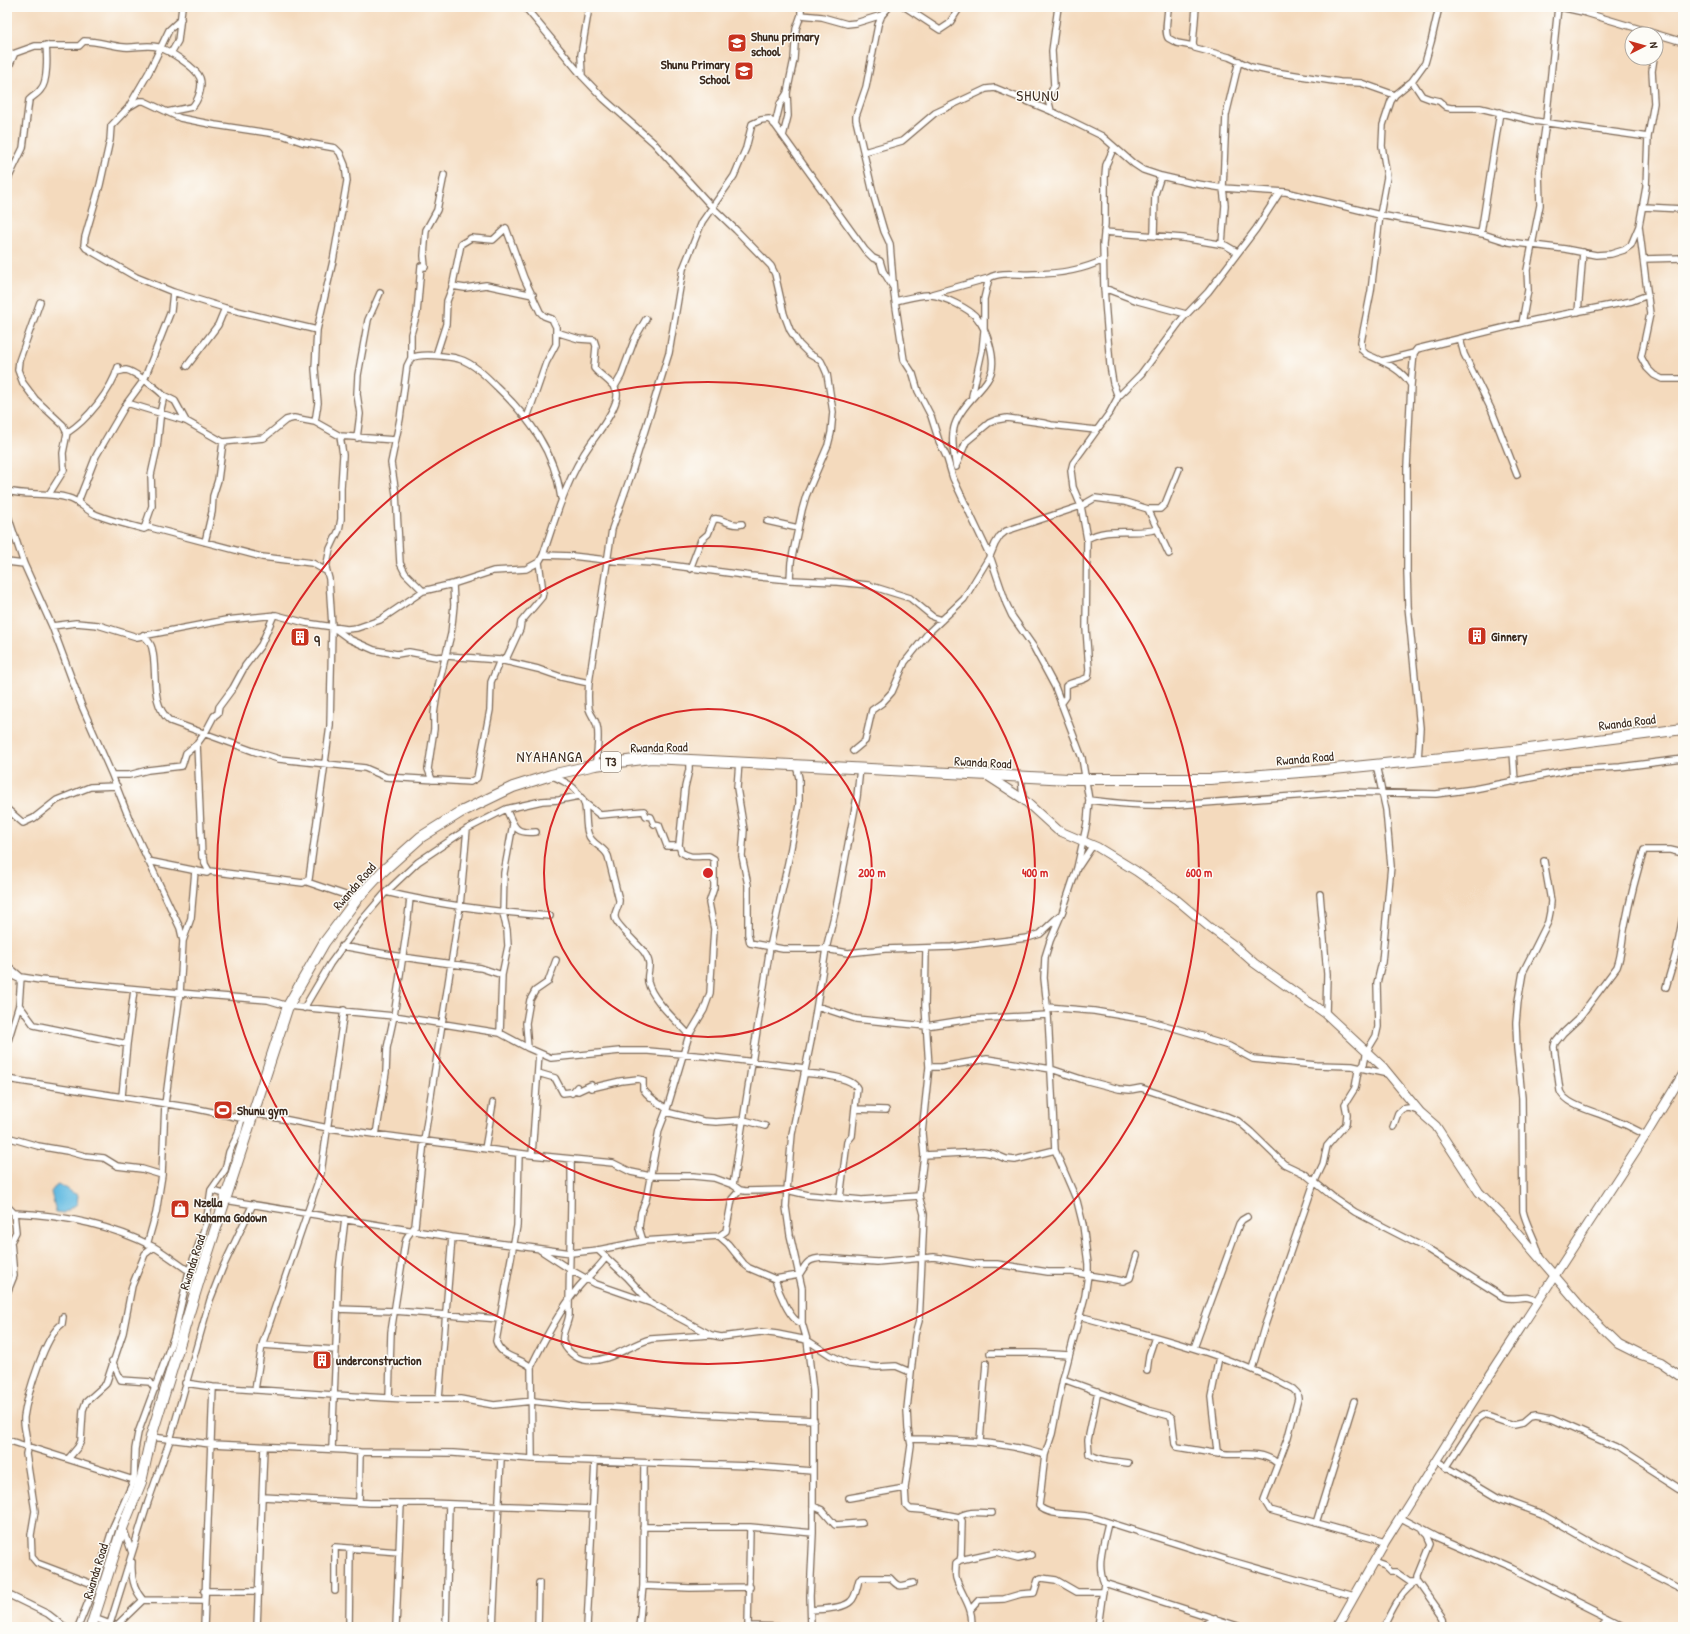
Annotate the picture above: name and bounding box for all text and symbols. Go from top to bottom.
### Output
north arrow [1624,26,1664,66]
place label: Shunu primary school [751,27,820,60]
school or university icon: Shunu primary school [726,32,748,54]
text: N [1647,41,1661,49]
place label: Shunu Primary School [661,55,731,88]
school or university icon: Shunu Primary School [733,60,755,82]
district label: SHUNU [1016,85,1060,106]
building icon: Ginnery [1466,625,1488,647]
building icon: q [289,626,311,648]
place label: Ginnery [1491,627,1528,646]
place label: q [314,628,320,647]
street label: Rwanda Road [1597,710,1657,734]
street label: Rwanda Road [630,738,688,756]
district label: NYAHANGA [517,746,583,767]
street label: Rwanda Road [1276,747,1334,769]
road number: T3 [601,752,621,772]
street label: Rwanda Road [954,752,1012,772]
street label: Rwanda Road [328,858,380,914]
text: 200 m [858,864,886,881]
text: 400 m [1022,864,1048,881]
text: 600 m [1186,864,1212,881]
centre of rings [701,866,715,880]
sports icon: Shunu gym [212,1099,234,1121]
place label: Shunu gym [237,1101,288,1120]
place label: Nzella Kahama Godown [194,1193,267,1226]
shop icon: Nzella Kahama Godown [169,1198,191,1220]
street label: Rwanda Road [175,1232,209,1292]
building icon: underconstruction [311,1349,333,1371]
place label: underconstruction [336,1351,422,1369]
street label: Rwanda Road [78,1541,112,1601]

